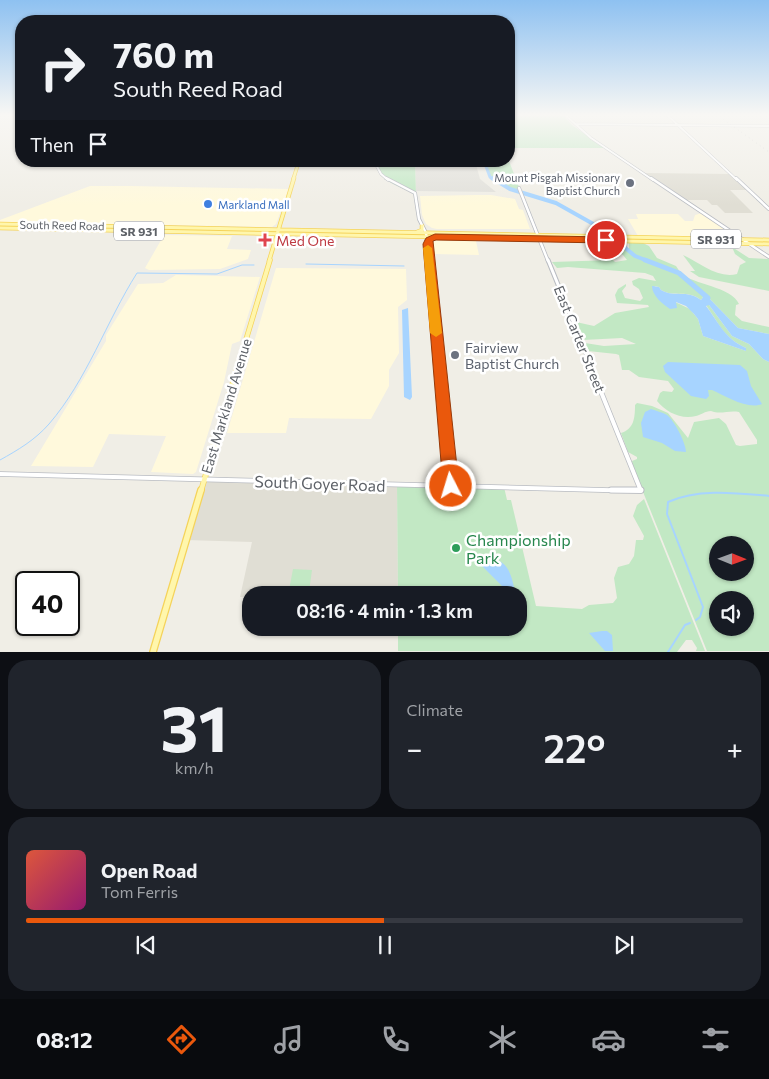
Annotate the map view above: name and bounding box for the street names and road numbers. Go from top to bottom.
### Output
street label: South Reed Road [19,218,105,232]
road number: SR 931 [114,222,164,240]
road number: SR 931 [691,230,741,248]
street label: East Carter Street [551,283,609,395]
street label: East Markland Avenue [197,336,255,476]
street label: South Goyer Road [254,471,386,495]

